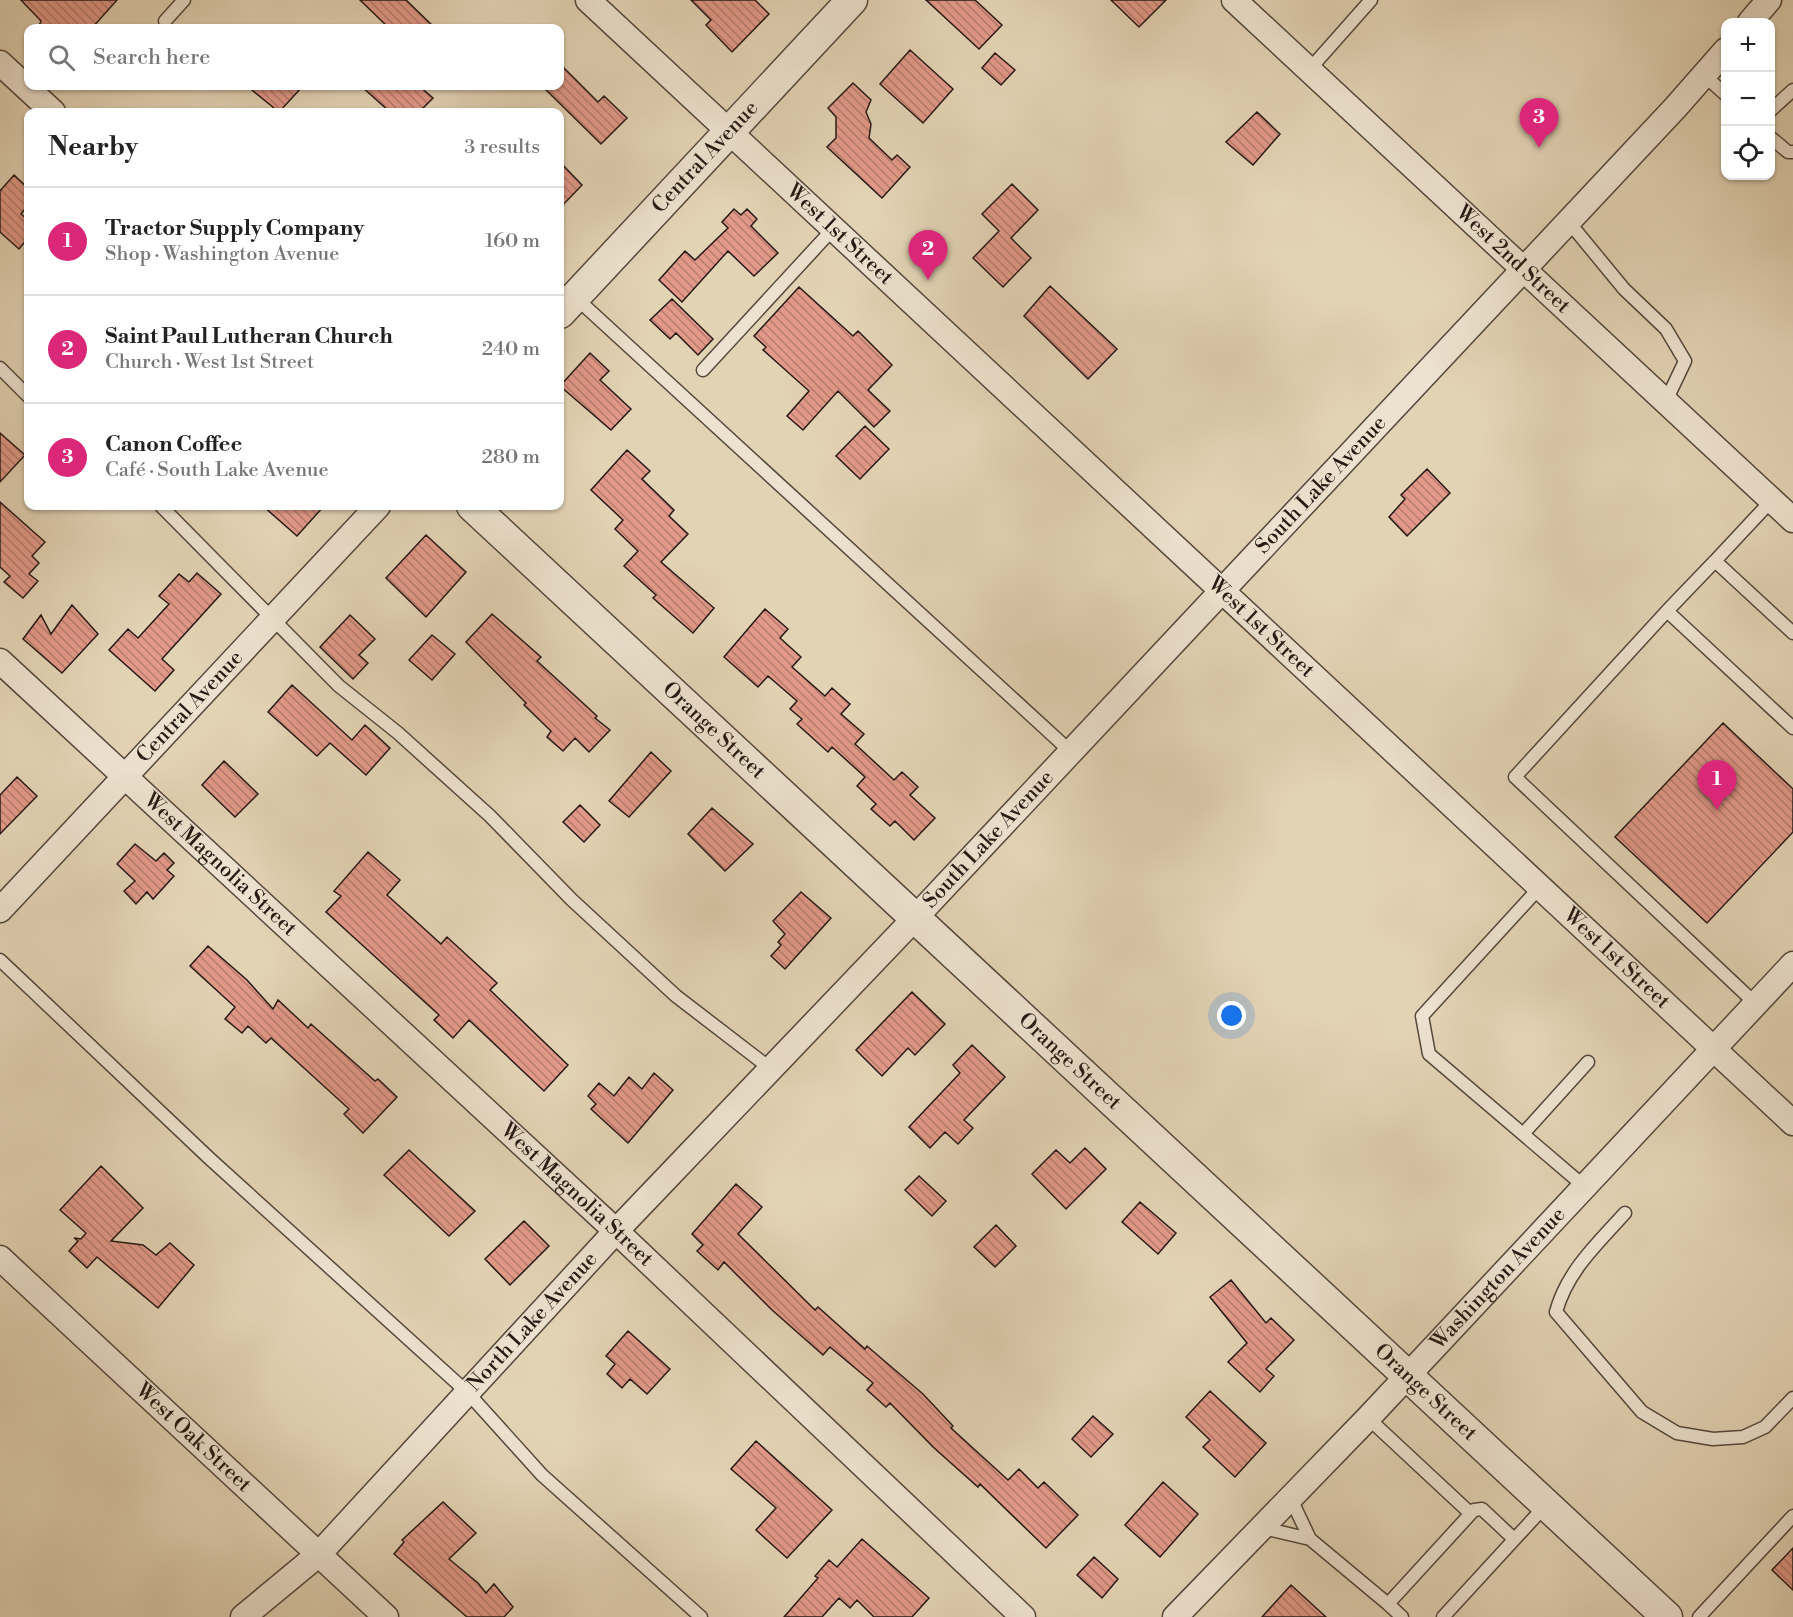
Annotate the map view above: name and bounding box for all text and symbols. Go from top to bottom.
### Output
map controls [1721,18,1775,180]
button: + [1721,18,1775,72]
search box [24,24,564,90]
icon: search [45,41,78,74]
text: Search here [93,44,210,71]
button: − [1721,72,1775,126]
street label: Central Avenue [647,96,764,219]
pin: 3 [1520,98,1558,148]
button: locate [1721,126,1775,180]
text: Nearby [48,131,138,163]
text: 3 results [464,135,540,160]
street label: West 1st Street [780,178,899,291]
street label: West 2nd Street [1449,199,1576,320]
text: Tractor Supply Company [105,215,364,242]
text: 1 [63,229,72,254]
text: 160 m [485,229,540,254]
pin: 2 [908,230,948,280]
text: Shop · Washington Avenue [105,242,339,267]
text: Saint Paul Lutheran Church [105,323,393,350]
text: 2 [61,337,74,362]
text: 240 m [482,337,540,362]
text: Church · West 1st Street [105,350,314,375]
street label: South Lake Avenue [1250,411,1392,560]
text: Canon Coffee [105,431,242,458]
text: 3 [61,445,74,470]
text: 280 m [481,445,540,470]
text: Café · South Lake Avenue [105,458,329,483]
street label: West 1st Street [1201,570,1320,684]
street label: Central Avenue [131,645,249,769]
street label: Orange Street [657,676,771,785]
pin: 1 [1698,760,1736,810]
street label: South Lake Avenue [918,765,1060,914]
street label: West Magnolia Street [138,787,303,942]
street label: West 1st Street [1557,902,1676,1015]
your location [1217,1001,1246,1030]
street label: Orange Street [1013,1007,1127,1116]
street label: West Magnolia Street [494,1117,659,1273]
street label: Washington Avenue [1425,1202,1571,1356]
street label: North Lake Avenue [462,1247,603,1397]
street label: Orange Street [1369,1338,1483,1447]
street label: West Oak Street [129,1377,257,1498]

